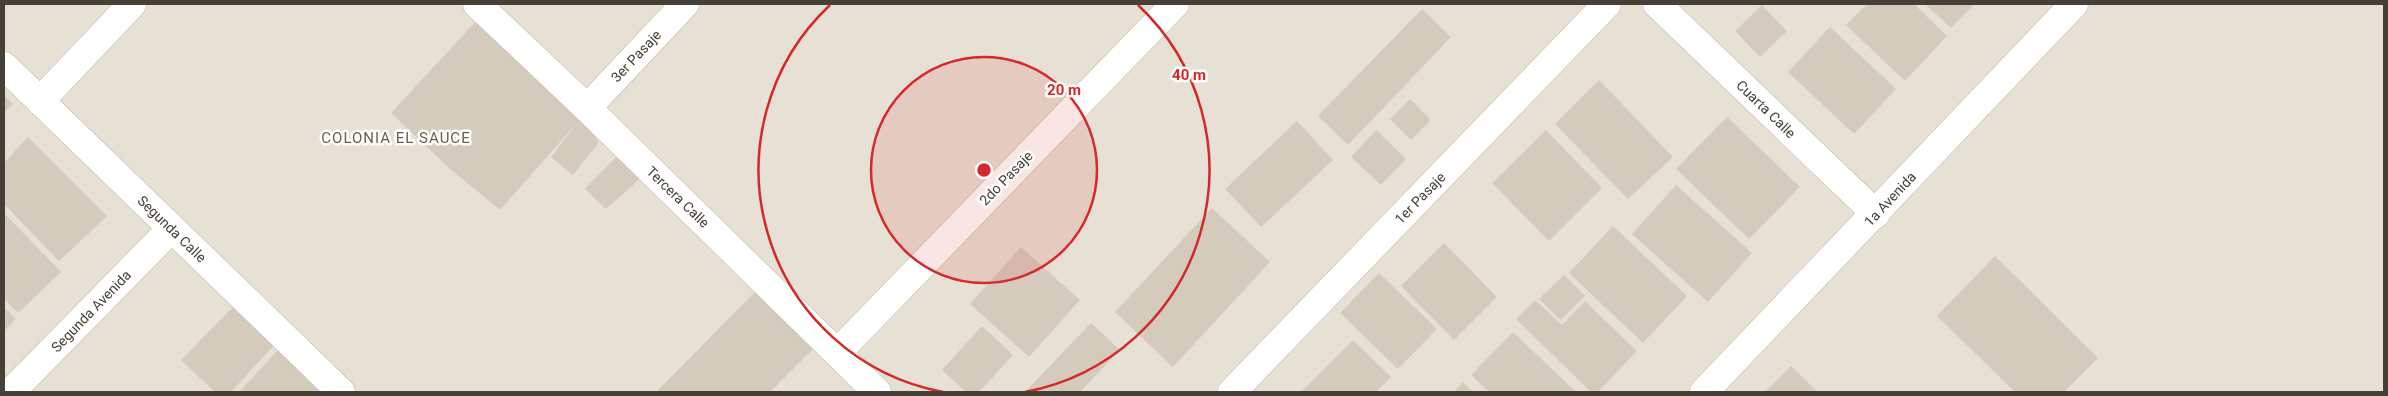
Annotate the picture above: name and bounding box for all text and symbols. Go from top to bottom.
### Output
street label: 3er Pasaje [608,27,664,85]
text: 40 m [1172,66,1206,84]
street label: Cuarta Calle [1733,77,1799,141]
text: 20 m [1047,81,1081,99]
district label: COLONIA EL SAUCE [321,129,471,147]
street label: 2do Pasaje [976,148,1036,208]
centre of rings [975,161,993,179]
street label: Tercera Calle [643,163,713,231]
street label: 1a Avenida [1861,168,1919,230]
street label: 1er Pasaje [1391,169,1449,227]
street label: Segunda Calle [134,192,210,266]
street label: Segunda Avenida [48,267,134,355]

